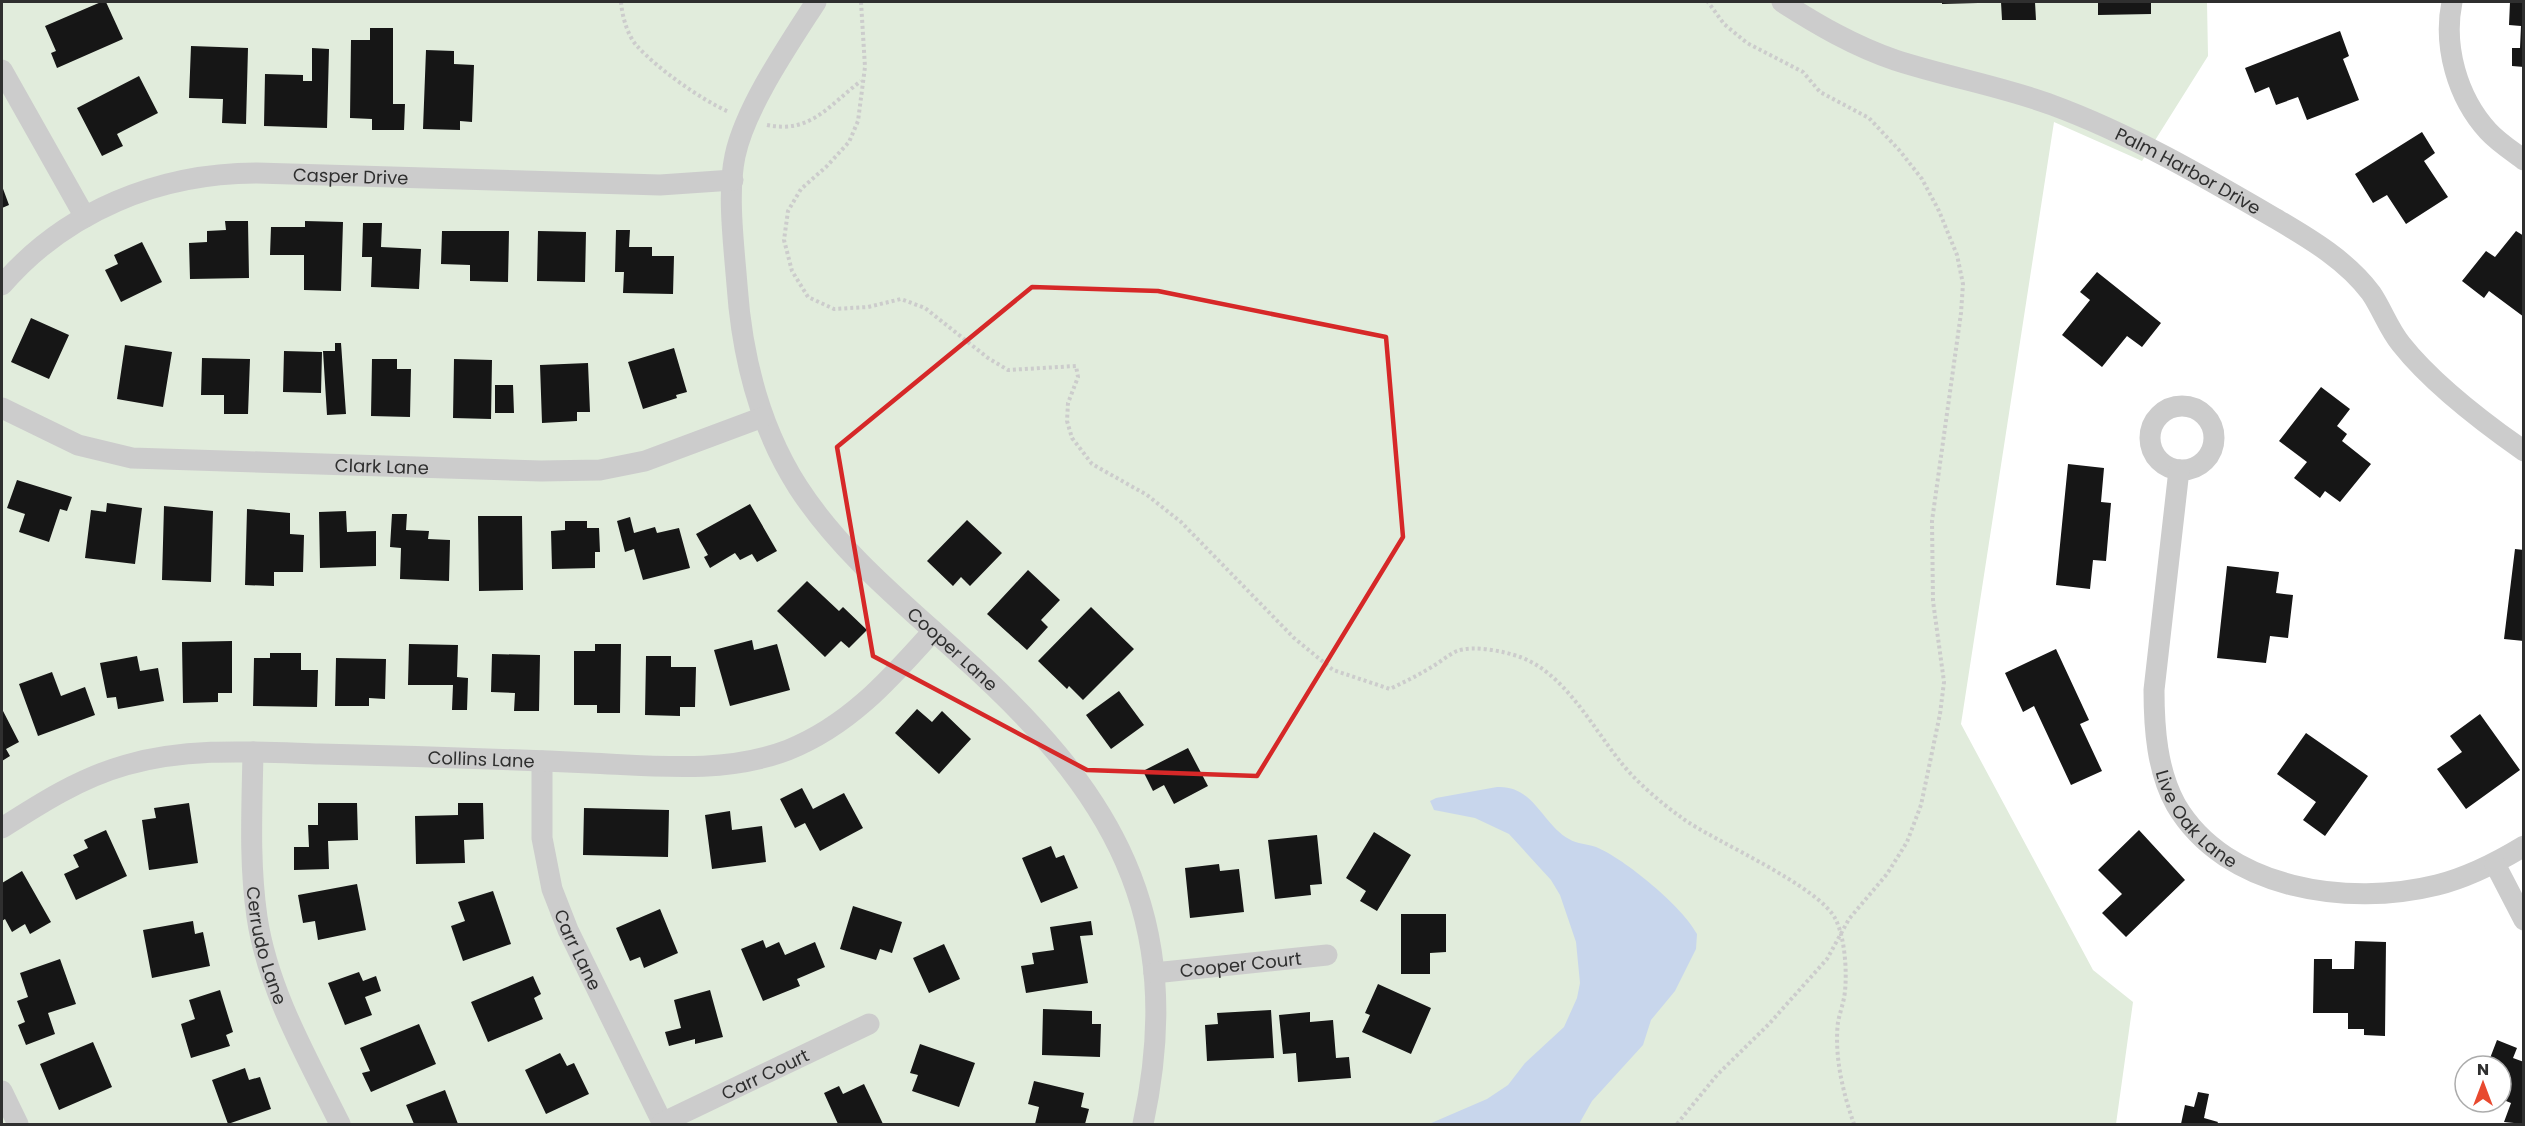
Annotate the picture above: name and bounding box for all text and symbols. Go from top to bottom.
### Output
street label: Palm Harbor Drive [2111,121,2266,220]
street label: Casper Drive [293,162,409,190]
street label: Clark Lane [334,452,429,480]
street label: Cooper Lane [902,601,1004,696]
street label: Collins Lane [427,744,535,773]
street label: Live Oak Lane [2150,767,2242,873]
street label: Cerrudo Lane [241,885,294,1008]
street label: Carr Lane [549,905,608,994]
street label: Cooper Court [1179,945,1303,983]
street label: Carr Court [717,1042,813,1105]
north arrow [2453,1054,2513,1114]
text: N [2477,1058,2489,1081]

